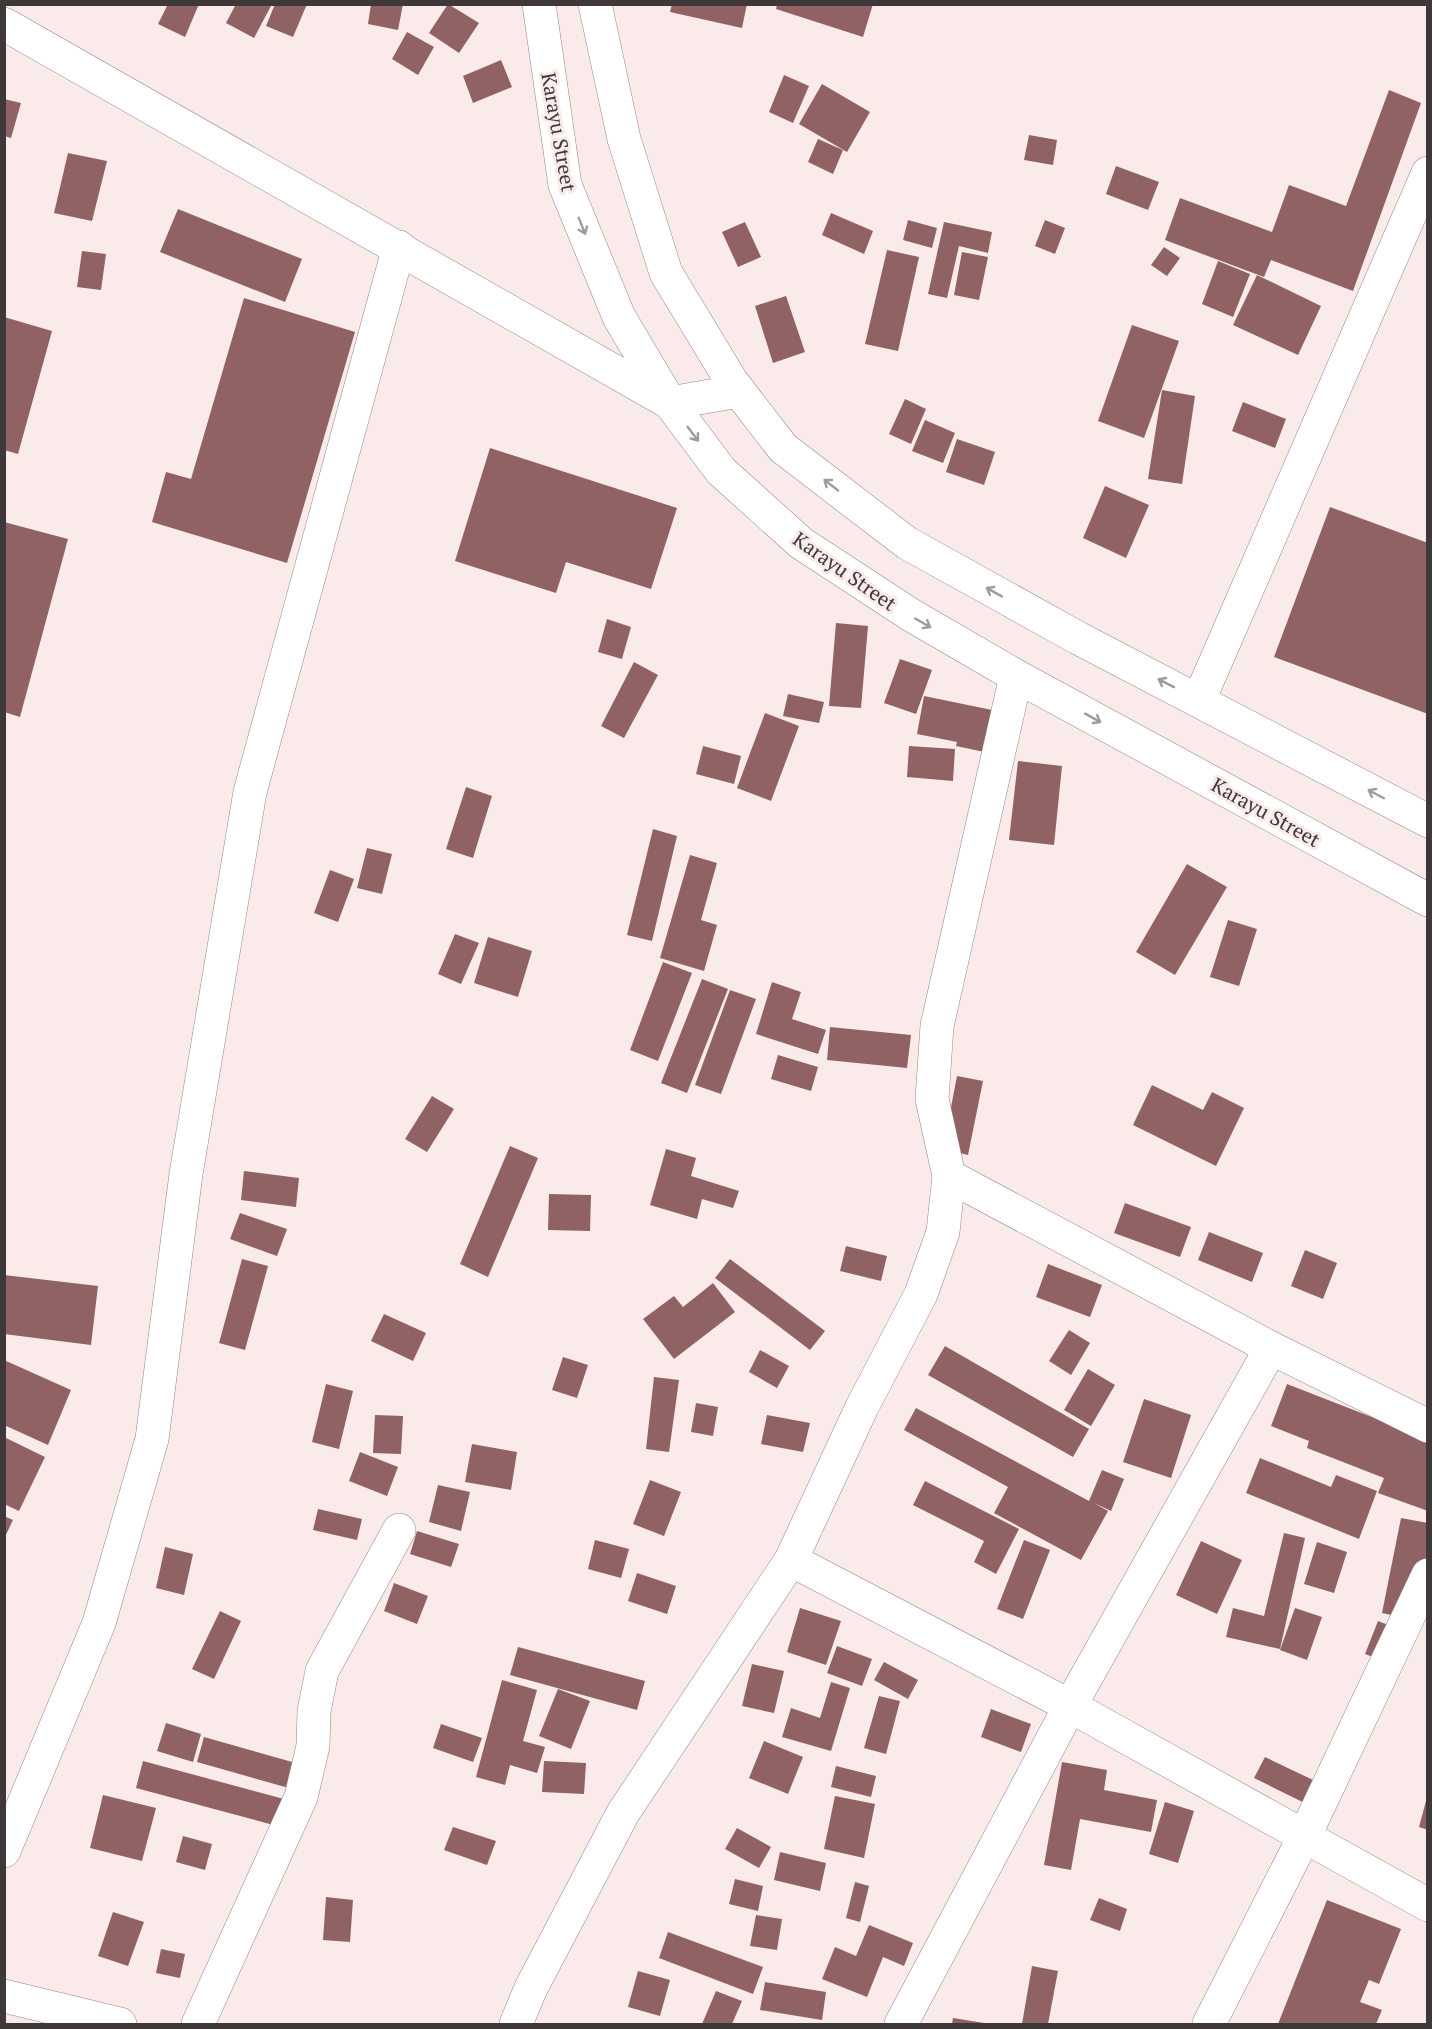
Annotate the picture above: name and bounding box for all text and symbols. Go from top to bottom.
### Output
street label: Karayu Street [535,70,583,194]
one-way arrow [577,216,588,235]
one-way arrow [686,426,699,442]
one-way arrow [824,479,840,492]
street label: Karayu Street [788,525,903,617]
one-way arrow [986,585,1003,597]
one-way arrow [914,617,931,629]
one-way arrow [1158,677,1176,688]
one-way arrow [1084,712,1101,724]
street label: Karayu Street [1207,771,1326,853]
one-way arrow [1368,788,1385,800]

